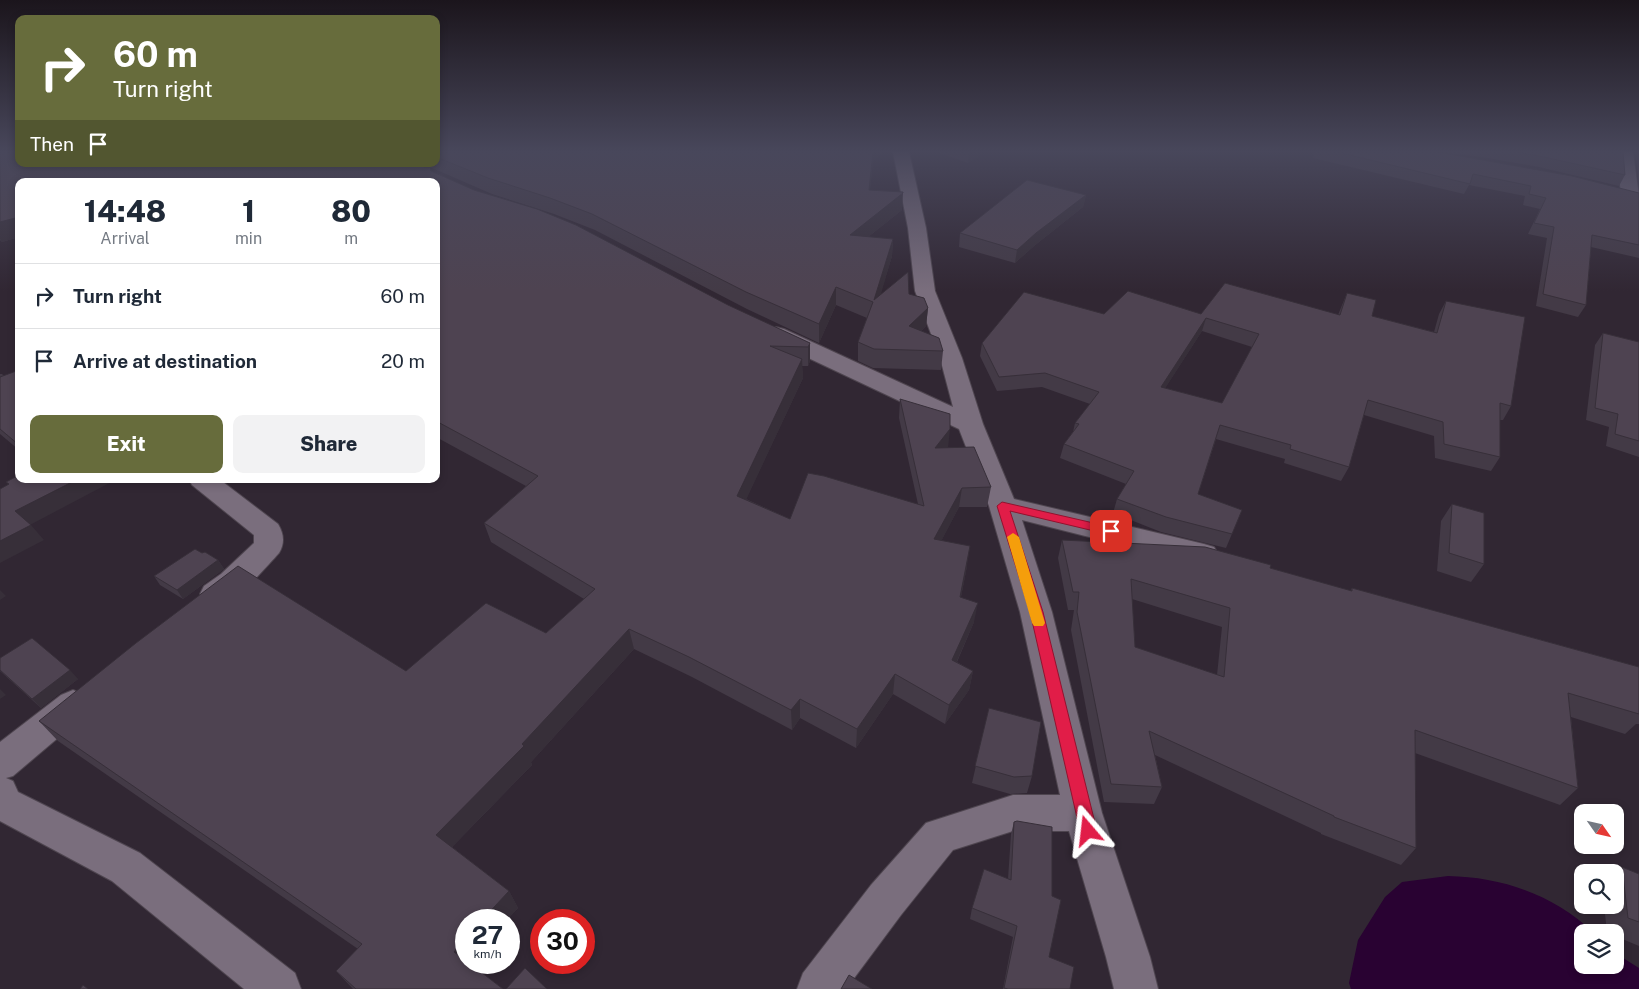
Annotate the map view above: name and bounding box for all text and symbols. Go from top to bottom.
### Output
text: 60 m [113,34,198,75]
icon: right [30,35,95,100]
text: Turn right [113,76,213,102]
icon: arrive [84,130,112,158]
text: Then [30,133,74,155]
text: 14:48 [84,193,166,229]
text: 1 [242,193,255,229]
text: 80 [331,193,371,229]
text: Arrival [100,229,150,248]
text: min [235,229,262,248]
text: m [344,229,358,248]
icon: right [30,282,58,310]
text: Turn right [73,285,162,307]
text: 60 m [381,285,425,307]
icon: arrive [30,347,58,375]
text: Arrive at destination [73,350,257,372]
text: 20 m [381,350,425,372]
button: Exit [30,415,223,473]
button: Share [233,415,425,473]
pin [1090,510,1132,552]
icon: arrive [1097,517,1125,545]
position arrow [1061,804,1113,856]
north arrow [1574,804,1624,854]
map controls [1574,804,1624,974]
button: search [1574,864,1624,914]
speed limit sign: 30 [530,909,595,974]
text: 27 [472,920,503,950]
button: layers [1574,924,1624,974]
text: km/h [473,947,502,961]

